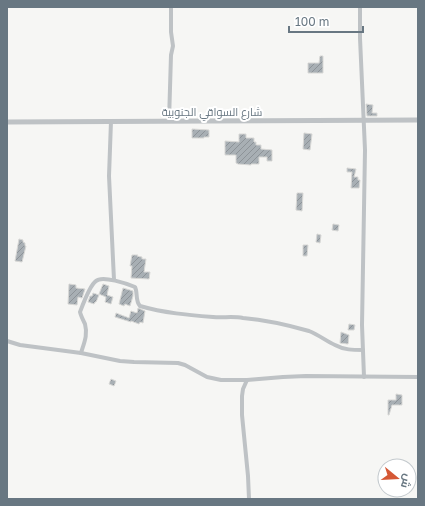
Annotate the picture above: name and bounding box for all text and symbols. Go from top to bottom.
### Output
scale bar [289,8,363,34]
text: 100 m [295,14,329,29]
street label: شارع السواقي الجنوبية [162,105,262,121]
north arrow [377,458,417,498]
text: ش [398,472,415,490]

